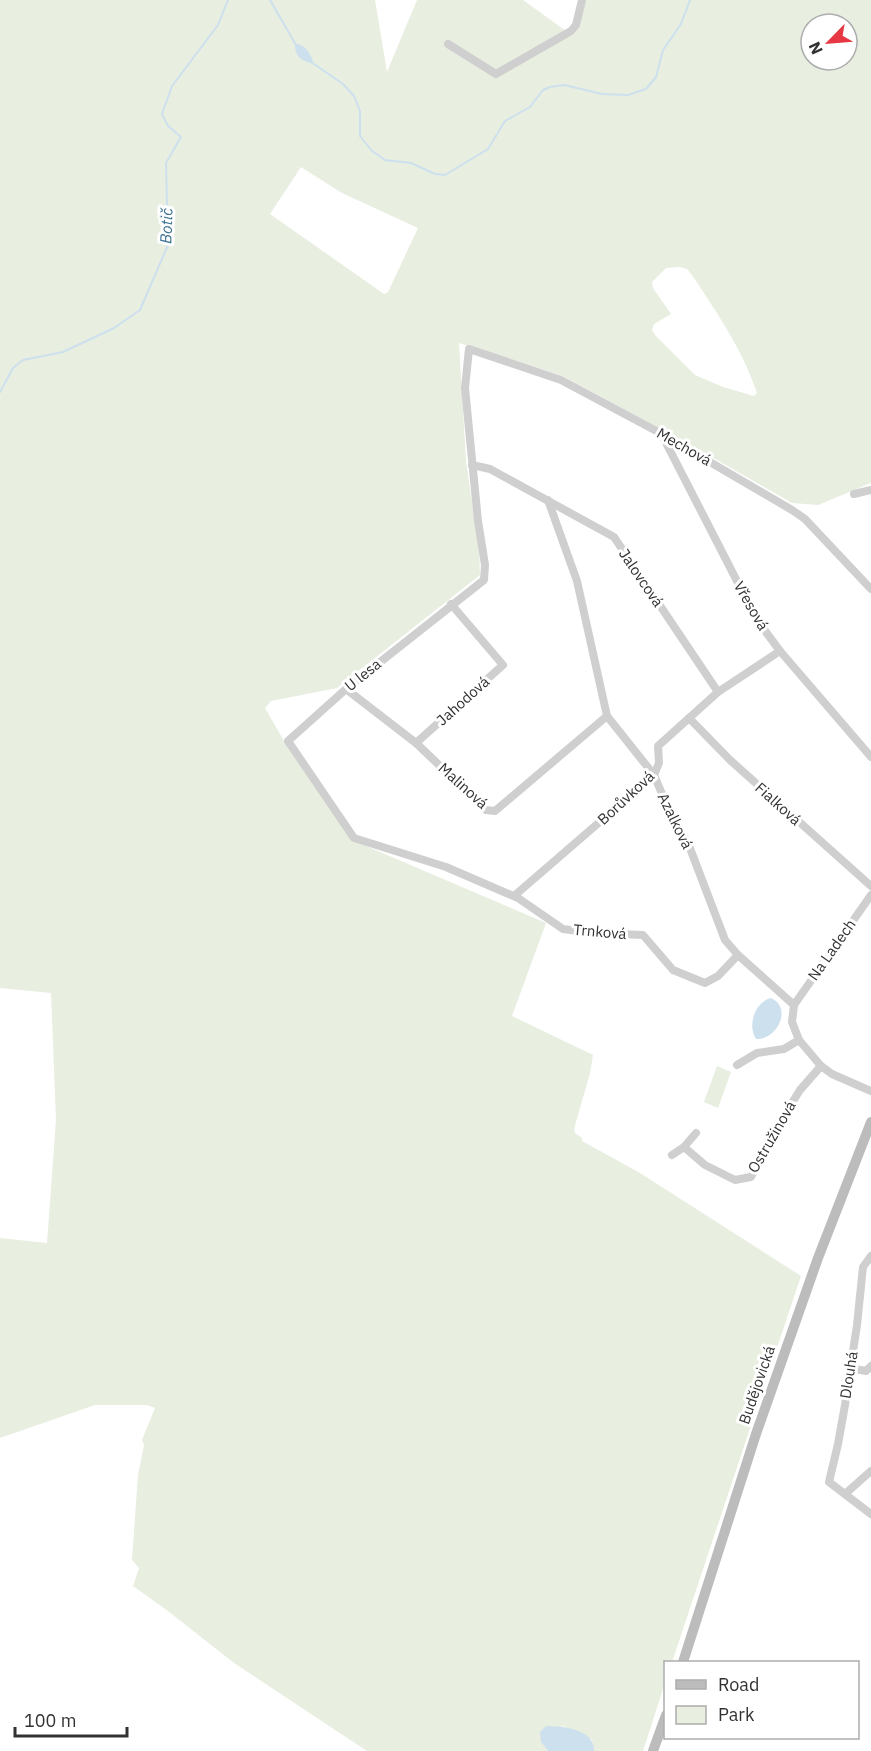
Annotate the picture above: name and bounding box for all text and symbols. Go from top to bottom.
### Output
north arrow [799,12,859,72]
text: N [804,39,827,58]
water label: Botič [155,207,177,244]
street label: Mechová [654,423,715,470]
street label: Jalovcová [615,545,668,611]
street label: Vřesová [730,578,773,634]
street label: U lesa [341,654,385,695]
street label: Jahodová [432,672,493,729]
street label: Malinová [435,758,492,813]
street label: Borůvková [593,767,658,829]
street label: Fialková [751,778,805,829]
street label: Azalková [654,790,697,852]
street label: Na Ladech [804,915,860,984]
street label: Trnková [573,920,627,943]
street label: Ostružinová [743,1097,800,1176]
street label: Budějovická [734,1343,779,1427]
street label: Dlouhá [835,1350,862,1400]
legend [664,1661,859,1739]
text: Road [718,1673,759,1696]
scale bar [15,1700,128,1738]
text: Park [718,1703,755,1726]
text: 100 m [24,1709,76,1732]

